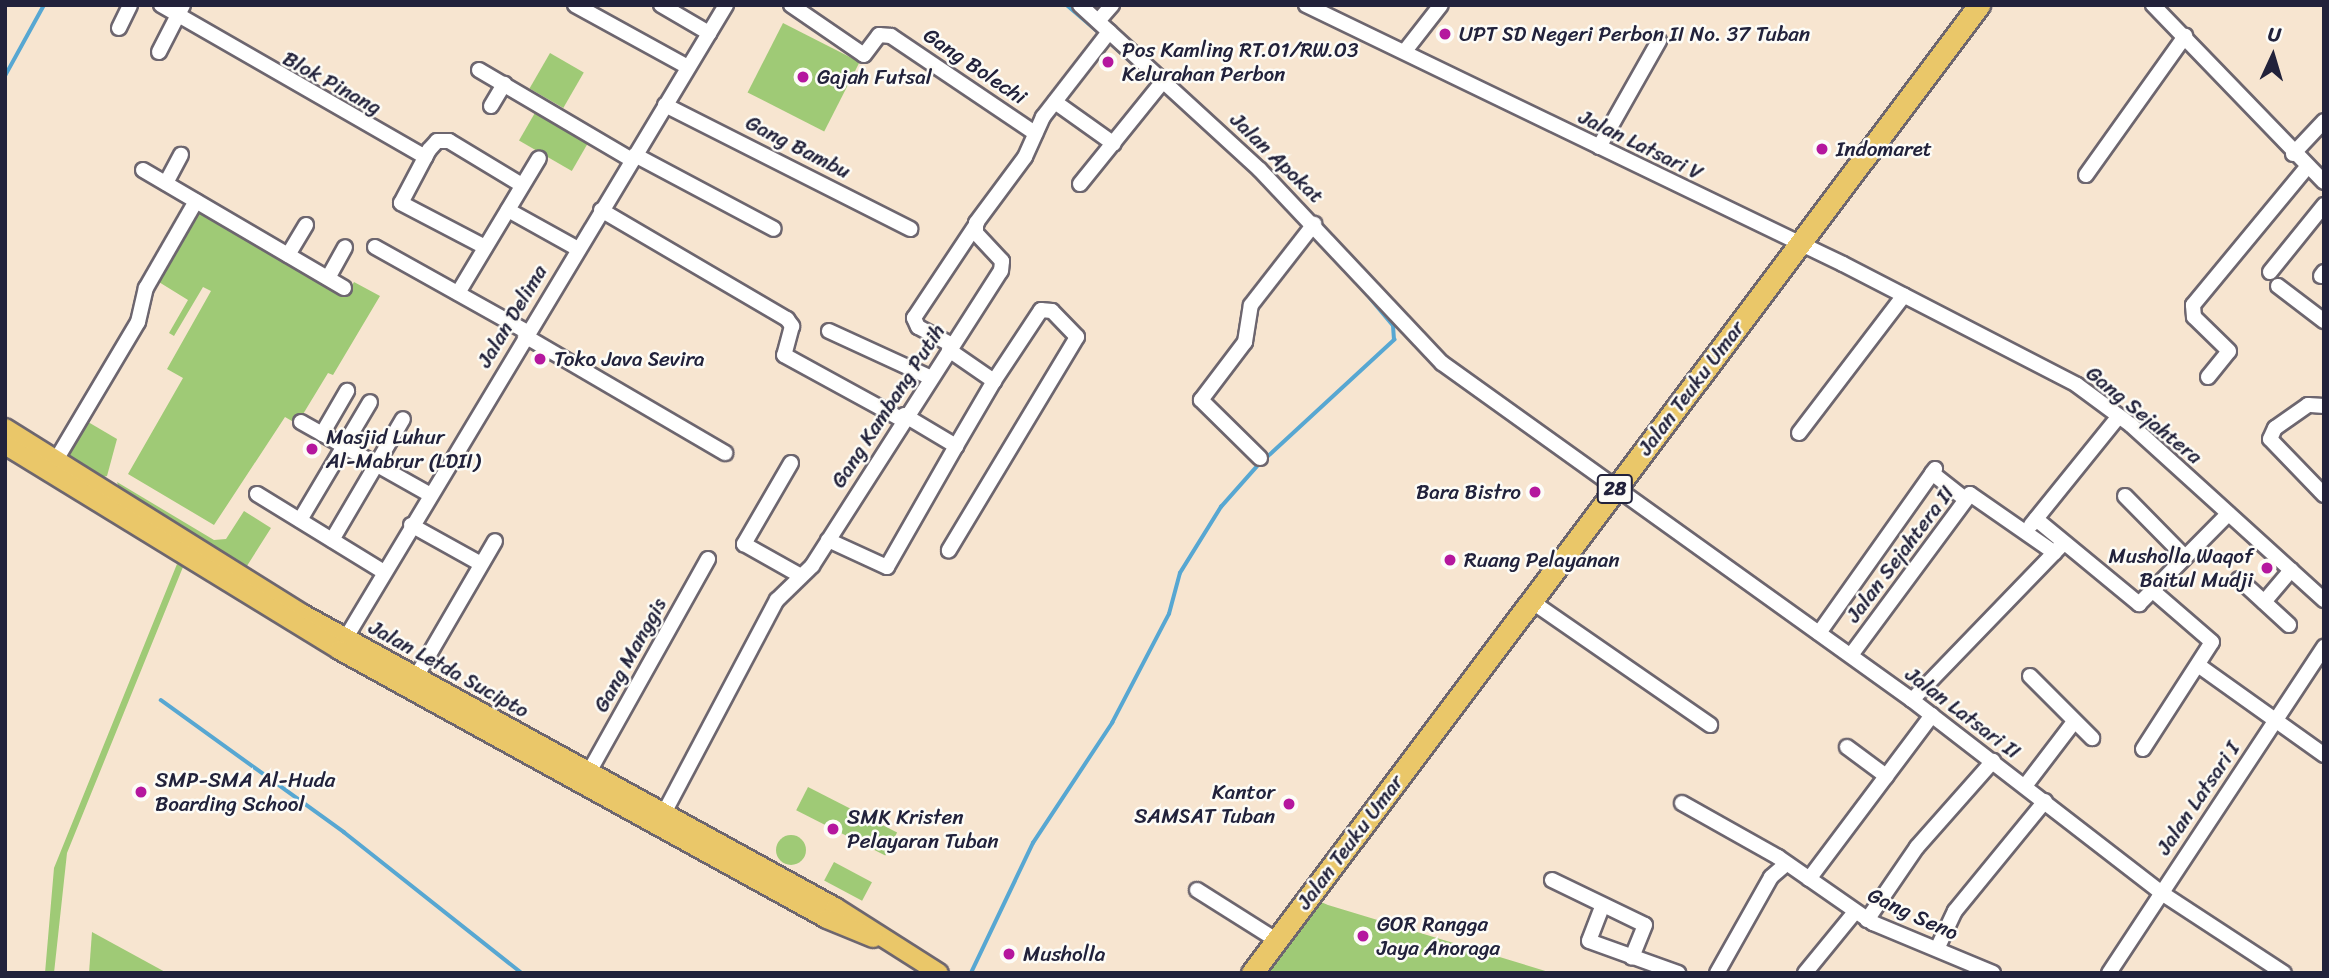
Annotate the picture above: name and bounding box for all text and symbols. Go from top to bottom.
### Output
text: U [2267,18,2282,51]
place label: UPT SD Negeri Perbon II No. 37 Tuban [1459,21,1812,47]
north arrow [2238,21,2308,91]
street label: Gang Bolechi [919,22,1031,110]
marker: UPT SD Negeri Perbon II No. 37 Tuban [1437,26,1453,42]
place label: Pos Kamling RT.01/RW.03 Kelurahan Perbon [1122,37,1359,87]
street label: Blok Pinang [278,46,386,120]
marker: Pos Kamling RT.01/RW.03 Kelurahan Perbon [1100,54,1116,70]
place label: Gajah Futsal [817,64,933,90]
marker: Gajah Futsal [795,69,811,85]
street label: Jalan Latsari V [1575,104,1707,186]
street label: Jalan Apokat [1225,107,1329,209]
street label: Gang Bambu [742,110,854,184]
place label: Indomaret [1836,136,1932,162]
marker: Indomaret [1814,141,1830,157]
street label: Jalan Delima [471,260,553,372]
street label: Jalan Teuku Umar [1632,315,1750,461]
street label: Gang Kambang Putih [826,320,950,492]
place label: Toko Java Sevira [554,346,707,372]
marker: Toko Java Sevira [532,351,548,367]
street label: Gang Sejahtera [2081,361,2207,469]
place label: Masjid Luhur Al-Mabrur (LDII) [326,424,480,474]
marker: Masjid Luhur Al-Mabrur (LDII) [304,441,320,457]
road number: 28 [1596,474,1634,504]
place label: Bara Bistro [1415,479,1521,505]
street label: Jalan Sejahtera II [1841,481,1959,627]
marker: Bara Bistro [1527,484,1543,500]
place label: Musholla Waqof Baitul Mudji [2109,543,2253,593]
place label: Ruang Pelayanan [1464,547,1621,573]
marker: Ruang Pelayanan [1442,552,1458,568]
marker: Musholla Waqof Baitul Mudji [2259,560,2275,576]
street label: Gang Manggis [588,593,672,717]
street label: Jalan Letda Sucipto [364,614,534,724]
street label: Jalan Latsari II [1900,661,2026,765]
street label: Jalan Latsari I [2151,736,2245,860]
place label: SMP-SMA Al-Huda Boarding School [155,767,336,817]
street label: Jalan Teuku Umar [1291,769,1409,915]
place label: Kantor SAMSAT Tuban [1134,779,1275,829]
marker: SMP-SMA Al-Huda Boarding School [133,784,149,800]
marker: Kantor SAMSAT Tuban [1281,796,1297,812]
place label: SMK Kristen Pelayaran Tuban [847,804,999,854]
marker: SMK Kristen Pelayaran Tuban [825,821,841,837]
street label: Gang Seno [1864,882,1962,946]
place label: GOR Rangga Jaya Anoraga [1377,911,1500,961]
marker: GOR Rangga Jaya Anoraga [1355,928,1371,944]
place label: Musholla [1023,941,1105,967]
marker: Musholla [1001,946,1017,962]

